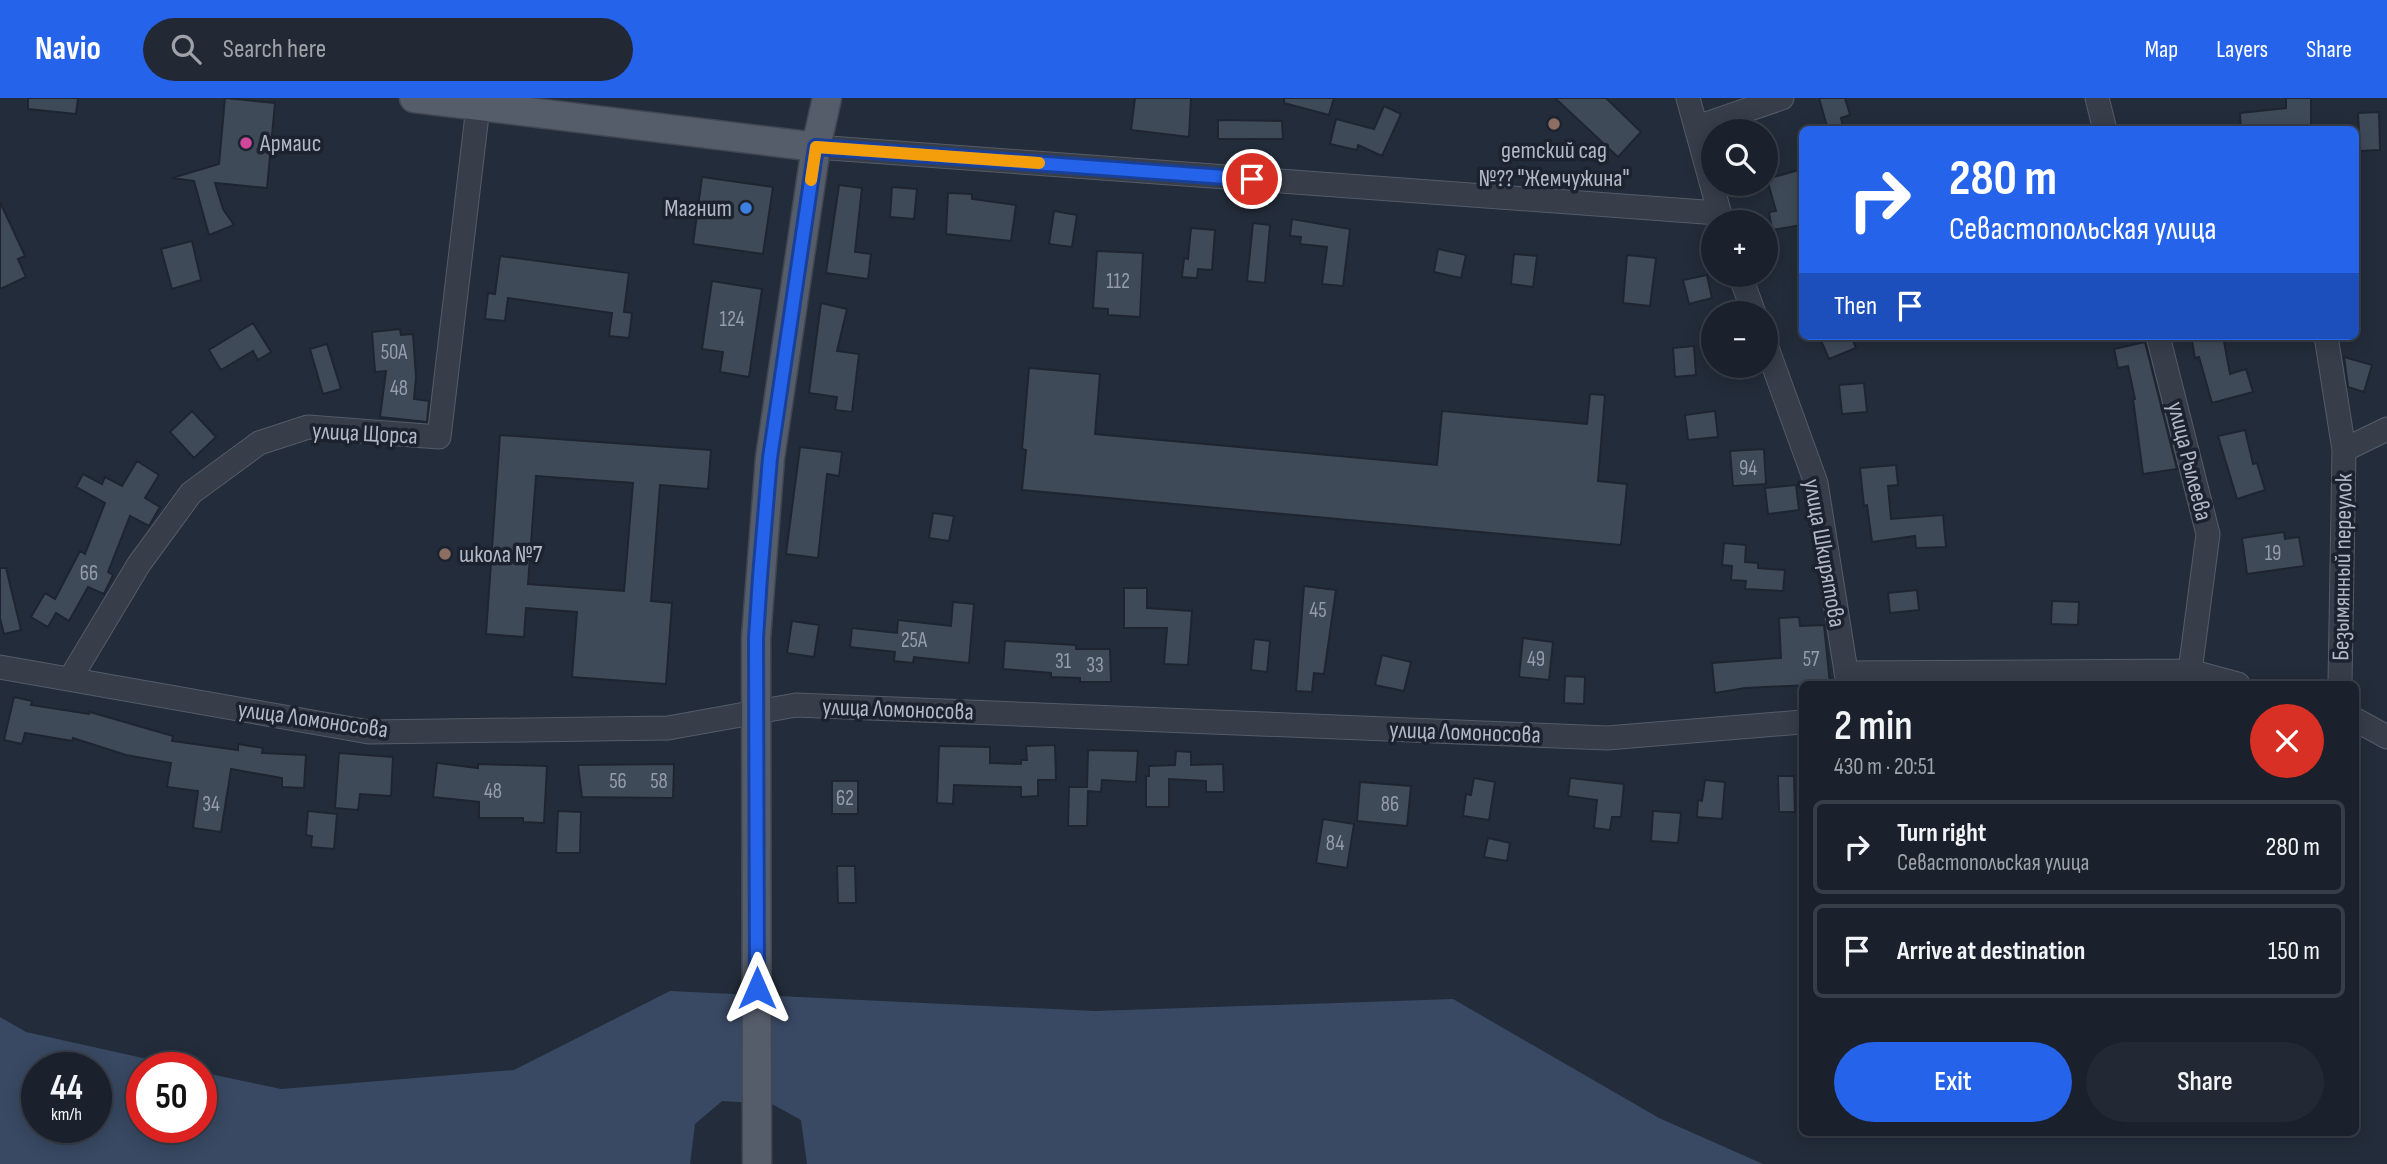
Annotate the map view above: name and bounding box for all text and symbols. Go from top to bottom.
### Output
search box [143,18,633,81]
text: Navio [35,29,101,69]
icon: search [167,30,205,68]
text: Search here [223,34,326,65]
text: Map [2145,35,2178,64]
text: Layers [2216,35,2268,64]
text: Share [2306,35,2352,64]
marker: детский сад №?? "Жемчужина" [1546,116,1562,132]
map controls [1701,119,1778,378]
button: search [1701,119,1778,196]
place label: Армаис [259,129,321,158]
marker: Армаис [238,135,254,151]
place label: детский сад №?? "Жемчужина" [1478,136,1630,193]
pin [1222,149,1282,209]
text: 280 m [1949,150,2057,209]
icon: right [1834,154,1925,245]
icon: arrive [1233,160,1271,198]
place label: Магнит [664,194,732,223]
marker: Магнит [738,200,754,216]
button: + [1701,210,1778,287]
text: Севастопольская улица [1949,210,2217,249]
house number: 112 [1106,269,1130,294]
icon: arrive [1891,287,1929,325]
text: Then [1834,291,1877,322]
button: − [1701,301,1778,378]
house number: 124 [720,307,745,332]
house number: 50А [381,340,408,365]
house number: 48 [390,376,408,401]
street label: улица Рылеева [2161,399,2218,524]
street label: улица Щорса [311,416,418,451]
house number: 94 [1739,456,1757,481]
street label: Безымянный переулок [2326,472,2359,661]
street label: улица Шкирятова [1797,477,1852,630]
place label: школа №7 [459,540,543,569]
house number: 19 [2265,541,2281,566]
marker: школа №7 [437,546,453,562]
house number: 66 [80,561,98,586]
house number: 45 [1309,598,1327,623]
house number: 25А [901,628,928,653]
house number: 49 [1527,647,1545,672]
house number: 57 [1803,647,1820,672]
house number: 31 [1055,649,1072,674]
house number: 33 [1086,653,1104,678]
street label: улица Ломоносова [822,692,974,727]
street label: улица Ломоносова [236,695,390,744]
text: 2 min [1834,701,1913,752]
button: close [2250,704,2324,778]
street label: улица Ломоносова [1389,715,1541,750]
text: 430 m · 20:51 [1834,753,1935,781]
house number: 56 [609,769,627,794]
house number: 58 [650,769,668,794]
house number: 48 [484,779,502,804]
house number: 62 [836,786,854,811]
house number: 34 [202,792,220,817]
house number: 86 [1381,792,1399,817]
text: Turn right [1897,818,1986,849]
icon: right [1838,828,1876,866]
house number: 84 [1326,831,1344,856]
text: 280 m [2265,832,2320,863]
text: Севастопольская улица [1897,849,2089,877]
icon: arrive [1838,932,1876,970]
text: Arrive at destination [1897,936,2085,967]
text: 150 m [2268,936,2320,967]
position arrow [720,951,794,1025]
button: Exit [1834,1042,2072,1122]
button: Share [2086,1042,2324,1122]
speed limit sign: 50 [126,1052,217,1143]
text: 44 [50,1067,83,1110]
text: km/h [51,1104,82,1125]

